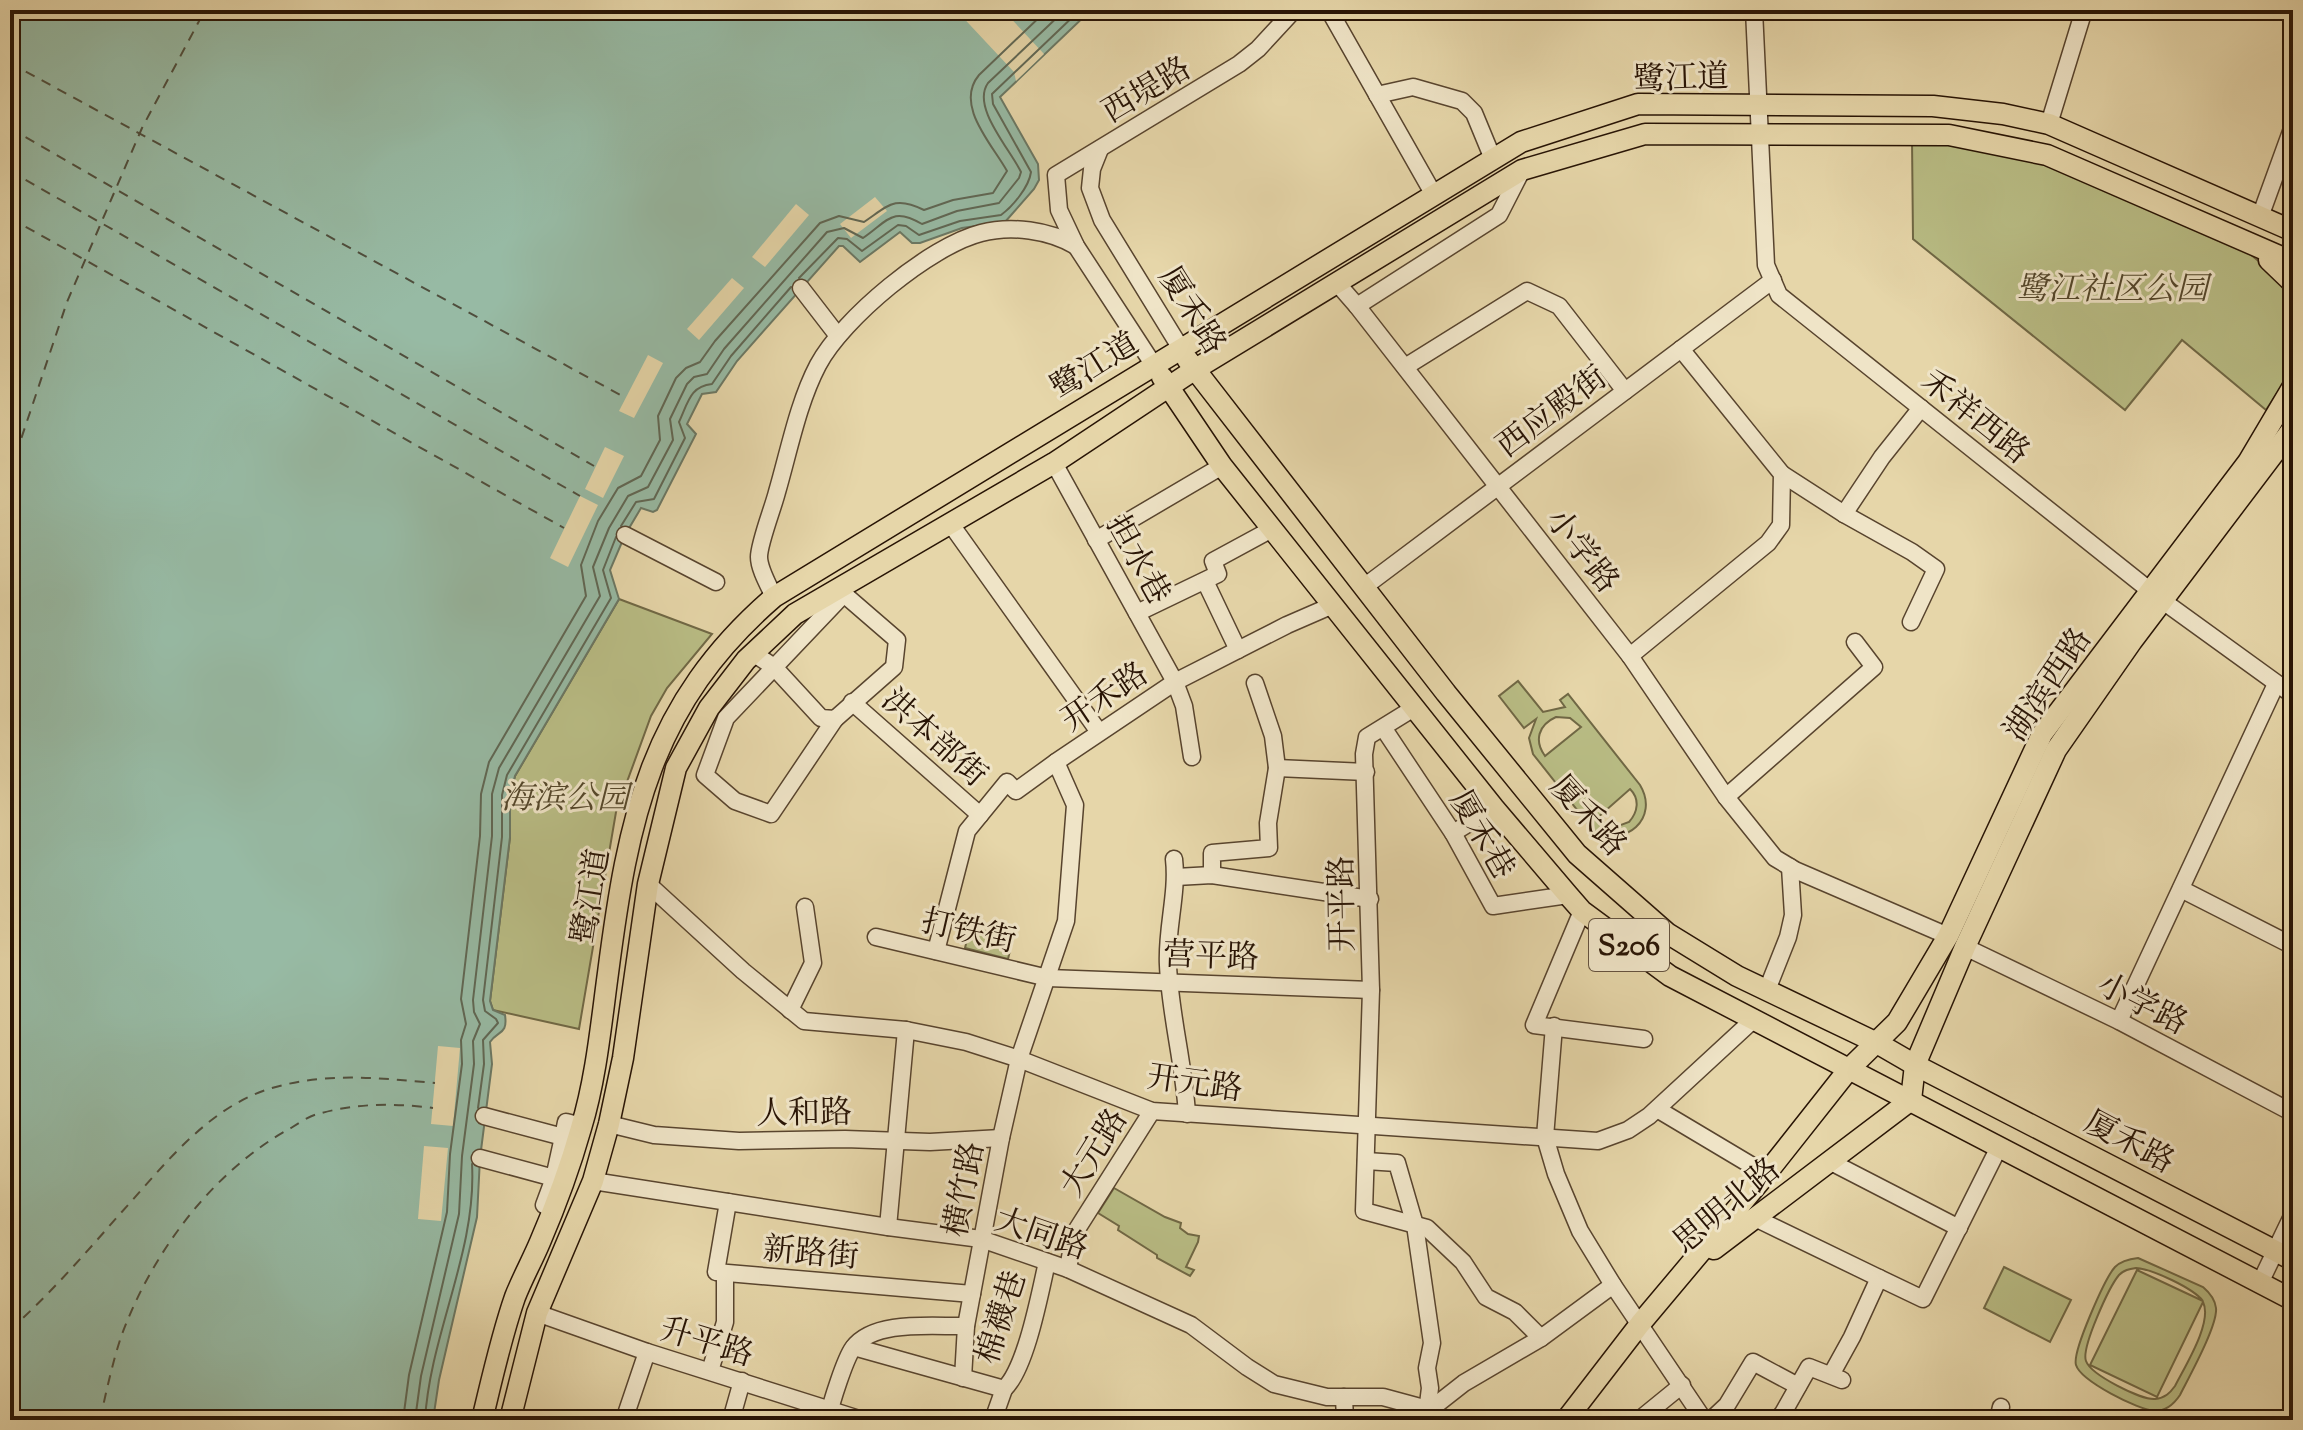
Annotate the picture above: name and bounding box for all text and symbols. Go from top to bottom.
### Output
street label: 西堤路 [1095,47,1201,136]
street label: 鹭江道 [1632,55,1730,105]
street label: 厦禾路 [1146,259,1235,364]
park label: 鹭江社区公园 [2016,268,2213,314]
street label: 鹭江道 [1043,323,1148,412]
street label: 西应殿街 [1488,357,1618,470]
street label: 禾祥西路 [1910,360,2038,476]
street label: 小学路 [1533,500,1628,604]
street label: 担水巷 [1093,507,1180,614]
street label: 湖滨西路 [1995,620,2104,752]
street label: 开禾路 [1053,653,1158,744]
street label: 洪本部街 [870,679,996,799]
street label: 厦禾路 [1538,766,1636,868]
park label: 海滨公园 [501,777,634,823]
street label: 厦禾巷 [1436,782,1524,889]
street label: 鹭江道 [563,845,623,947]
street label: 开平路 [1320,856,1368,952]
street label: 打铁街 [916,900,1020,966]
road number: S206 [1589,919,1669,971]
street label: 营平路 [1162,933,1260,983]
street label: 小学路 [2088,963,2195,1048]
street label: 开元路 [1144,1056,1245,1114]
street label: 人和路 [756,1091,852,1139]
street label: 大元路 [1051,1101,1140,1206]
street label: 厦禾路 [2075,1101,2182,1186]
street label: 横竹路 [934,1138,998,1241]
street label: 思明北路 [1664,1149,1792,1266]
street label: 大同路 [988,1198,1094,1273]
street label: 新路街 [761,1228,861,1282]
street label: 棉襪巷 [966,1265,1040,1371]
street label: 升平路 [653,1308,759,1380]

